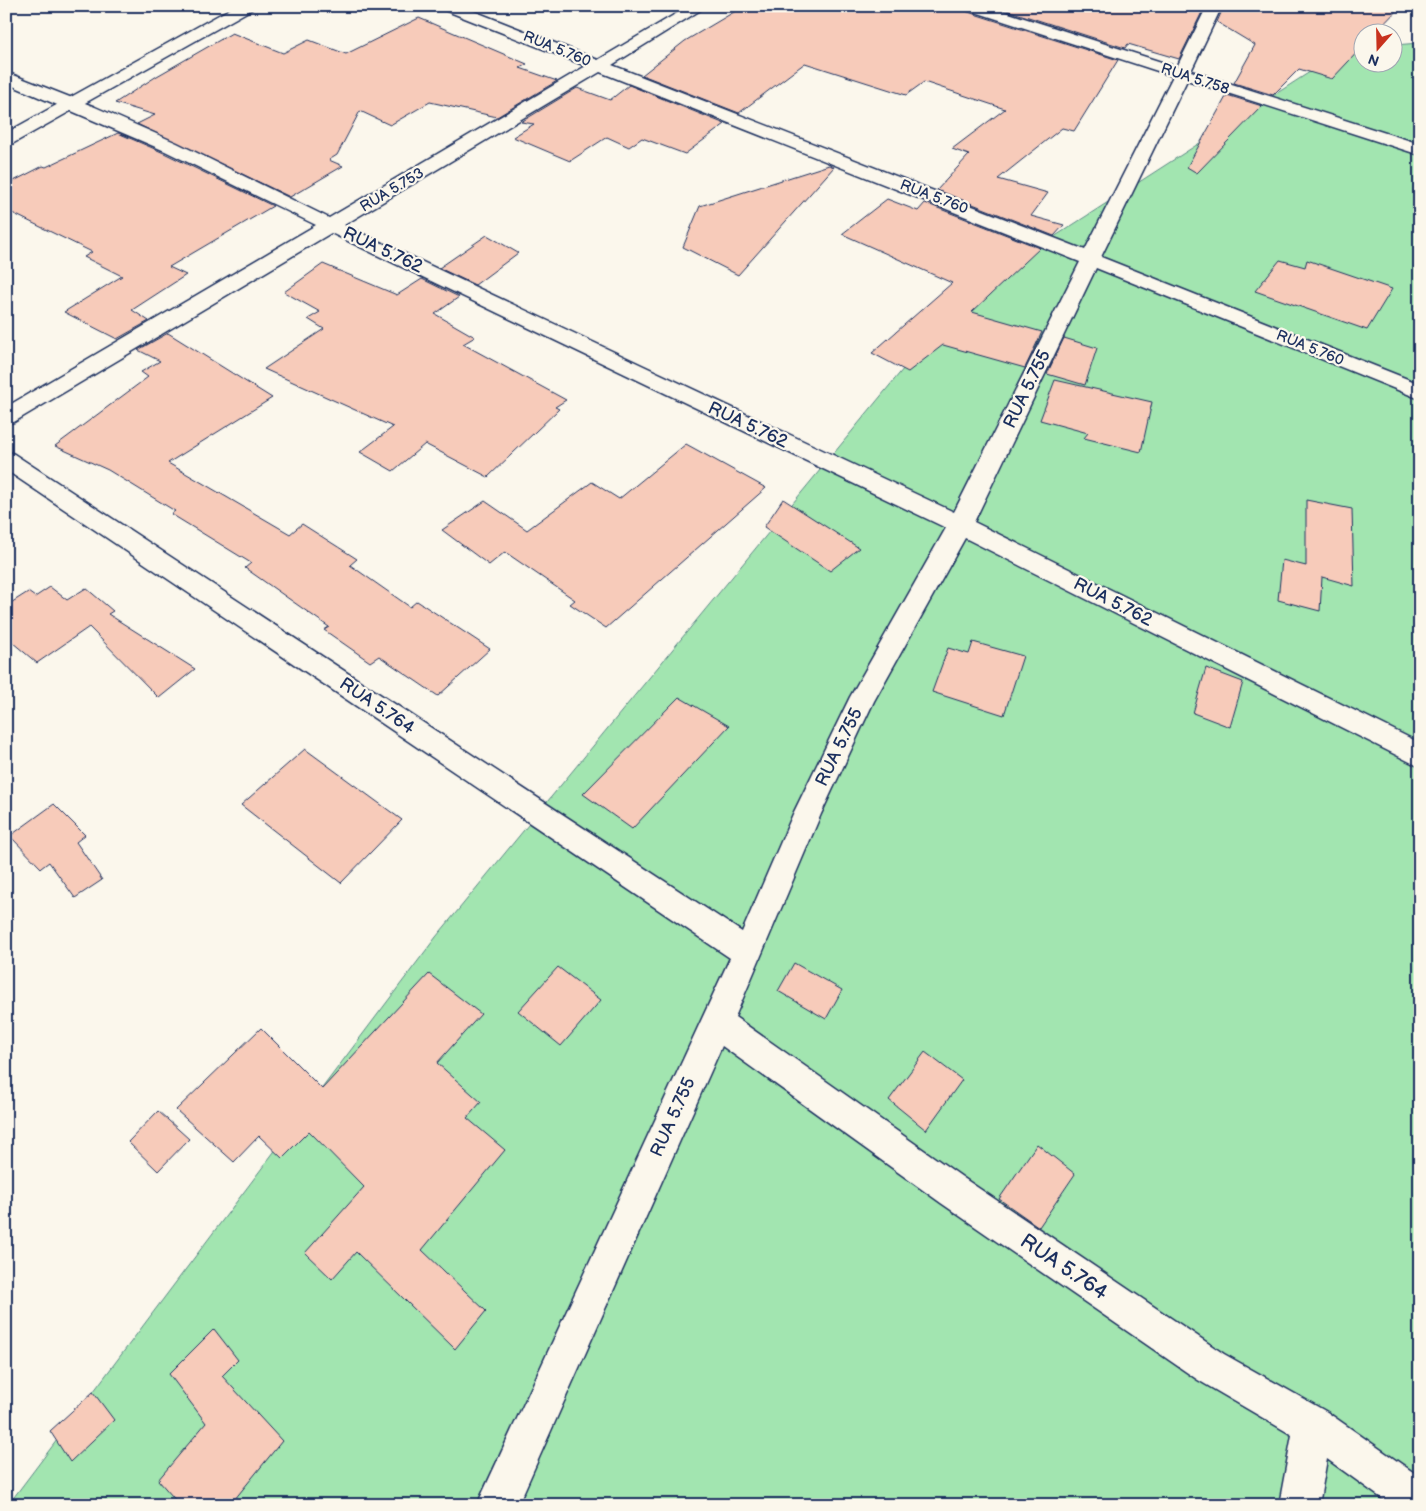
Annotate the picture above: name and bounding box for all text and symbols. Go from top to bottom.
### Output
north arrow [1354,22,1404,72]
street label: RUA 5.760 [520,27,594,71]
text: N [1366,50,1382,70]
street label: RUA 5.758 [1158,59,1232,99]
street label: RUA 5.753 [357,164,427,216]
street label: RUA 5.760 [897,175,971,219]
street label: RUA 5.762 [340,222,427,278]
street label: RUA 5.760 [1273,326,1347,370]
street label: RUA 5.755 [999,346,1055,432]
street label: RUA 5.762 [705,397,792,453]
street label: RUA 5.762 [1070,573,1156,631]
street label: RUA 5.764 [335,673,419,739]
street label: RUA 5.755 [811,704,867,790]
street label: RUA 5.755 [646,1074,700,1160]
street label: RUA 5.764 [1015,1229,1113,1306]

